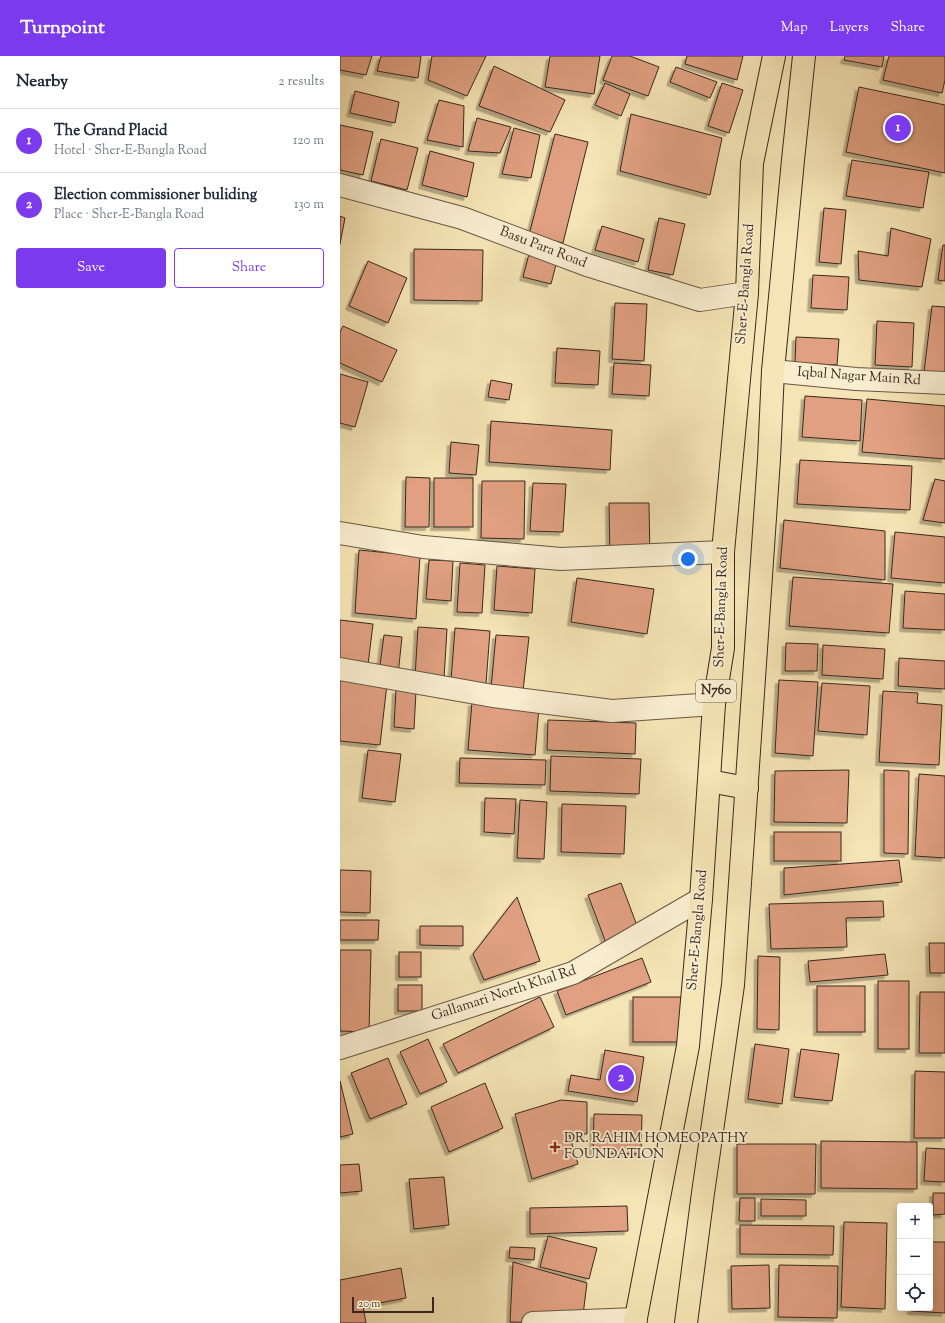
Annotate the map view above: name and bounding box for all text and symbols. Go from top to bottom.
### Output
text: Turnpoint [20,15,105,42]
text: Map [781,18,808,38]
text: Layers [830,18,868,38]
text: Share [890,18,925,38]
text: Nearby [16,70,68,94]
text: 2 results [279,73,324,91]
pin: 1 [885,113,911,143]
text: The Grand Placid [54,121,167,142]
text: 1 [27,132,31,150]
text: 120 m [293,132,324,150]
text: Hotel · Sher-E-Bangla Road [54,142,207,160]
text: Election commissioner buliding [54,185,257,206]
text: 2 [26,196,32,214]
text: 130 m [294,196,324,214]
text: Place · Sher-E-Bangla Road [54,206,204,224]
street label: Basu Para Road [496,222,590,274]
street label: Sher-E-Bangla Road [732,223,760,345]
button: Save [16,248,166,288]
button: Share [174,248,324,288]
street label: Iqbal Nagar Main Rd [796,363,922,391]
street label: Sher-E-Bangla Road [710,546,734,668]
your location [678,549,698,569]
road number: N760 [696,680,736,702]
street label: Sher-E-Bangla Road [683,869,713,991]
street label: Gallamari North Khal Rd [429,961,579,1027]
pin: 2 [608,1063,634,1093]
place label: DR. RAHIM HOMEOPATHY FOUNDATION [564,1129,748,1165]
marker: DR. RAHIM HOMEOPATHY FOUNDATION [549,1141,561,1153]
map controls [897,1203,933,1311]
button: + [897,1203,933,1239]
button: − [897,1239,933,1275]
button: locate [897,1275,933,1311]
scale bar [352,1295,434,1314]
text: 20 m [358,1296,380,1312]

